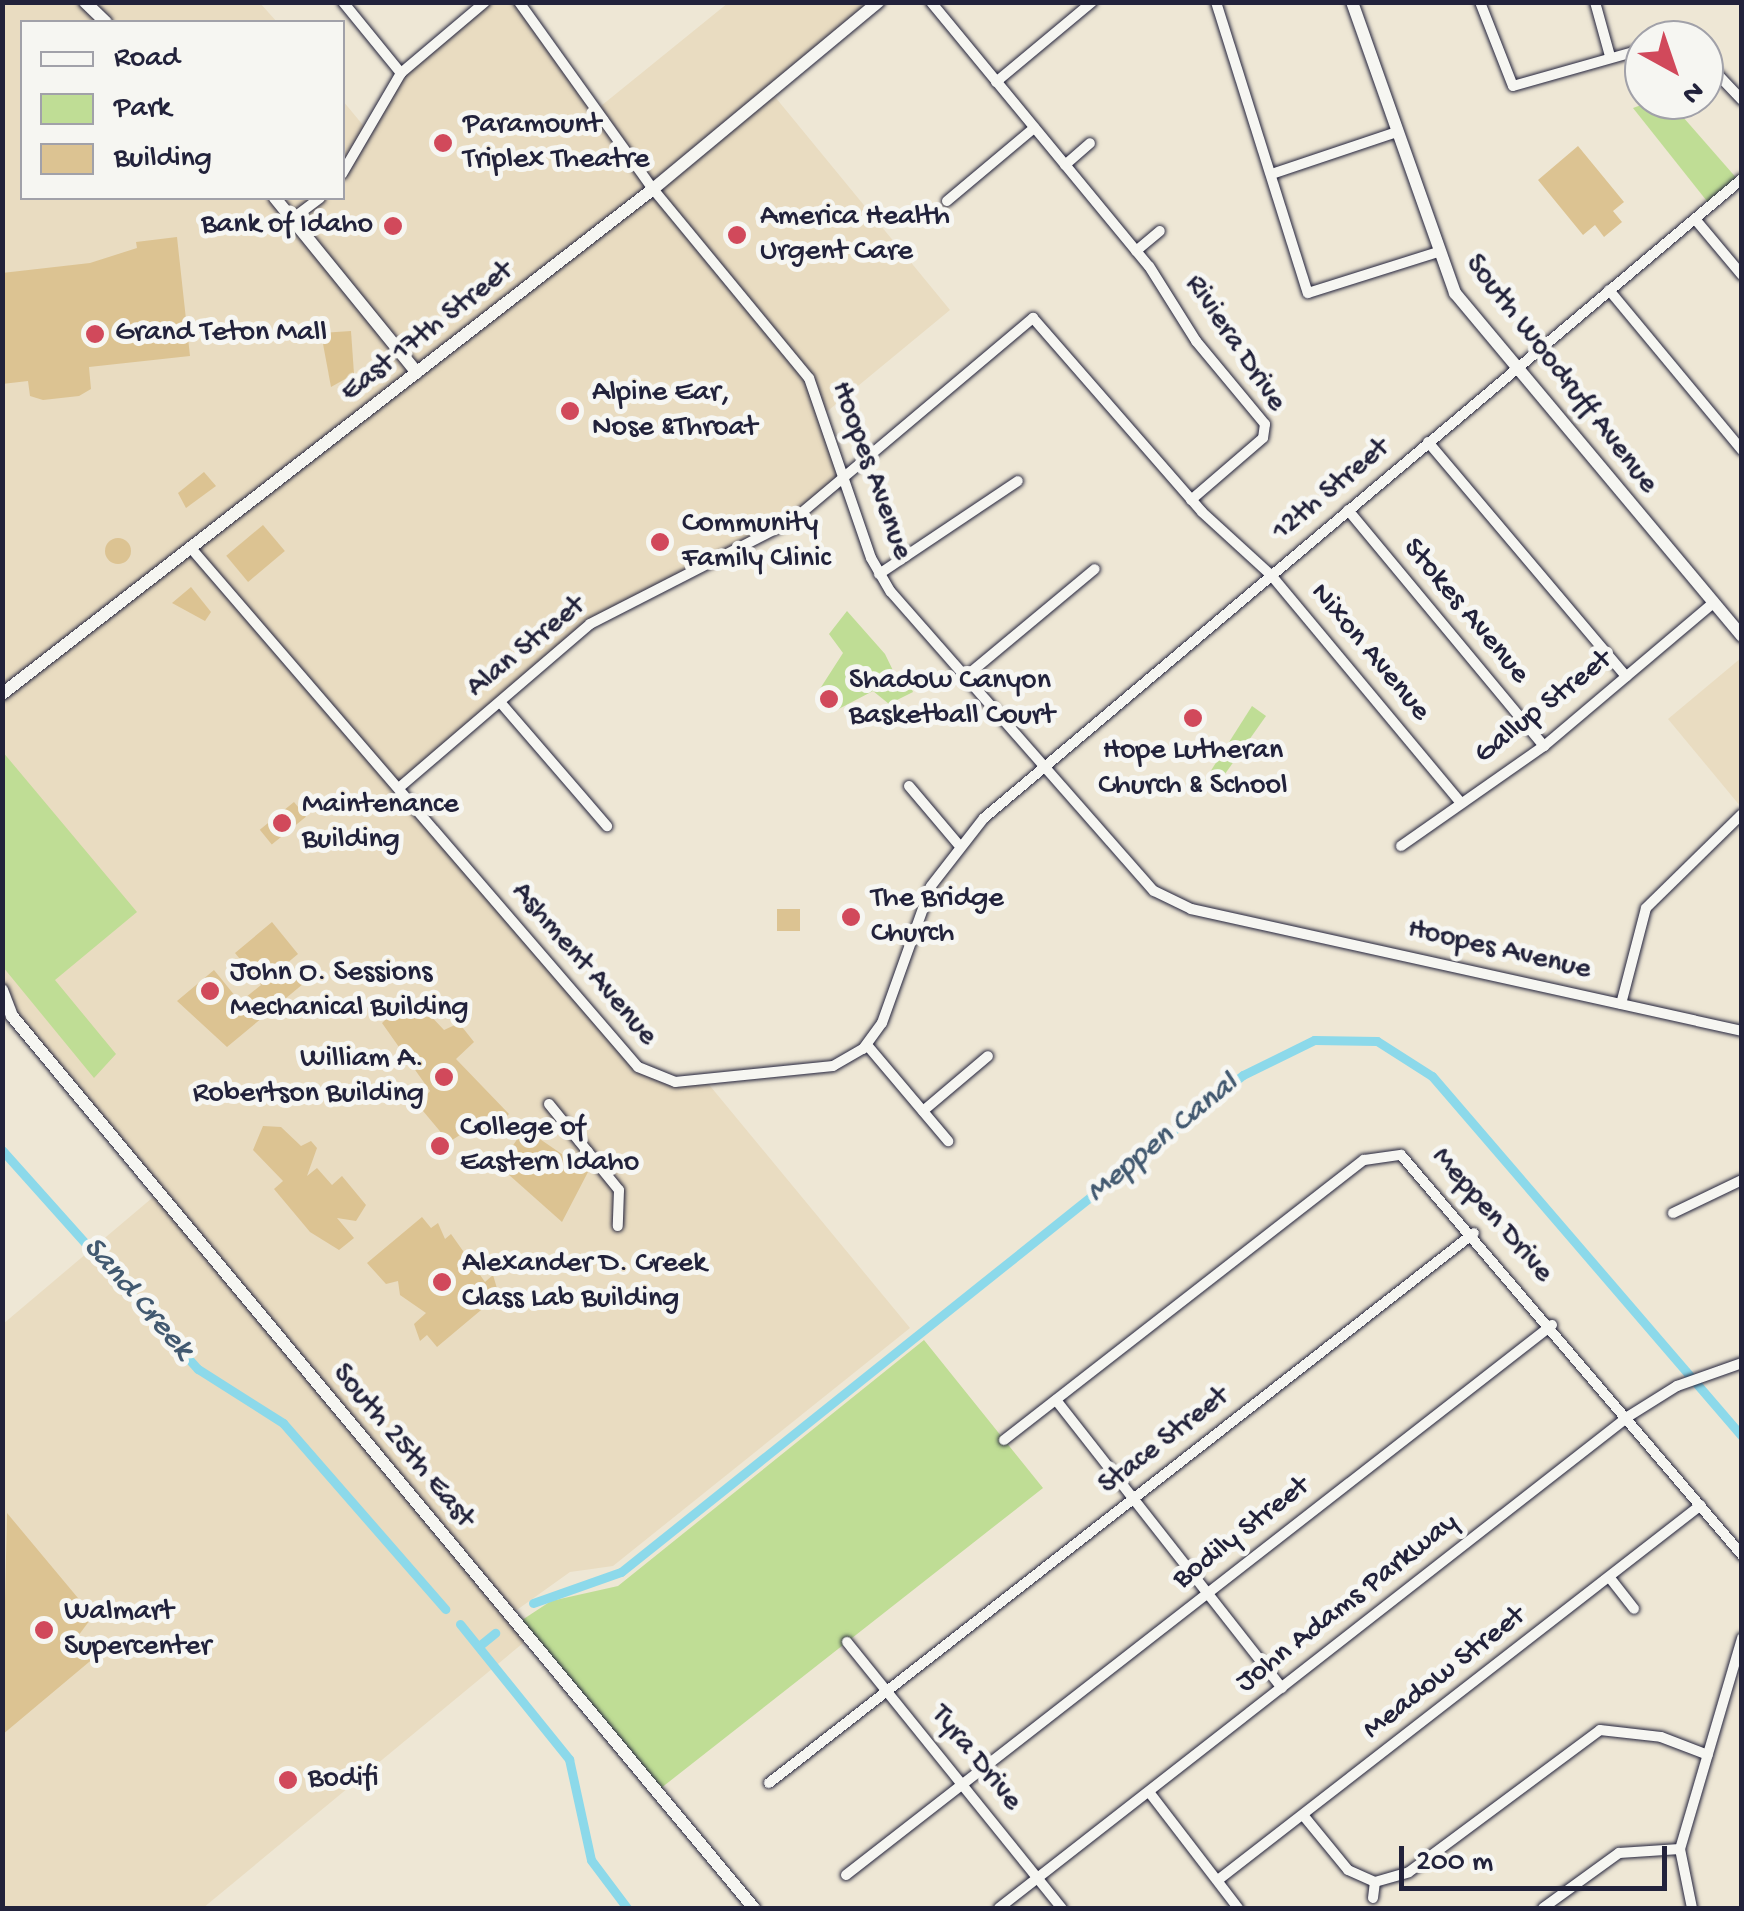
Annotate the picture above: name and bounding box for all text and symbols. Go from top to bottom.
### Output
legend [20,20,345,200]
north arrow [1624,20,1724,120]
text: Road [114,42,180,77]
text: N [1675,73,1710,110]
text: Park [114,92,171,127]
place label: Paramount Triplex Theatre [463,108,650,178]
marker: Paramount Triplex Theatre [432,132,454,154]
text: Building [114,142,212,177]
place label: America Health Urgent Care [760,200,950,270]
place label: Bank of Idaho [201,208,373,244]
marker: Bank of Idaho [382,215,404,237]
marker: America Health Urgent Care [724,222,750,248]
street label: South Woodruff Avenue [1455,248,1665,502]
street label: East 17th Street [335,255,521,411]
street label: Riviera Drive [1175,269,1293,419]
place label: Grand Teton Mall [115,316,327,352]
marker: Grand Teton Mall [84,323,106,345]
place label: Alpine Ear, Nose &Throat [592,376,757,446]
street label: Hoopes Avenue [821,377,919,565]
marker: Alpine Ear, Nose &Throat [557,398,583,424]
street label: 12th Street [1266,431,1398,551]
place label: Community Family Clinic [682,507,831,578]
marker: Community Family Clinic [647,529,673,555]
street label: Stokes Avenue [1394,532,1536,692]
street label: Nixon Avenue [1301,577,1437,729]
street label: Alan Street [460,589,594,707]
street label: Gallup Street [1468,643,1620,773]
place label: Shadow Canyon Basketball Court [849,664,1055,734]
marker: Shadow Canyon Basketball Court [818,688,840,710]
marker: Hope Lutheran Church & School [1182,707,1204,729]
place label: Hope Lutheran Church & School [1098,734,1288,804]
place label: Maintenance Building [302,788,459,858]
marker: Maintenance Building [271,812,293,834]
street label: Ashment Avenue [502,876,664,1054]
place label: The Bridge Church [871,882,1004,952]
marker: The Bridge Church [840,906,862,928]
street label: Hoopes Avenue [1404,912,1594,990]
place label: John O. Sessions Mechanical Building [230,956,469,1026]
marker: John O. Sessions Mechanical Building [199,980,221,1002]
place label: William A. Robertson Building [193,1042,424,1112]
marker: William A. Robertson Building [433,1066,455,1088]
water label: Meppen Canal [1079,1066,1247,1212]
place label: College of Eastern Idaho [460,1111,639,1182]
marker: College of Eastern Idaho [429,1135,451,1157]
street label: Meppen Drive [1422,1141,1560,1291]
water label: Sand Creek [73,1230,201,1368]
place label: Alexander D. Creek Class Lab Building [462,1247,707,1318]
marker: Alexander D. Creek Class Lab Building [431,1271,453,1293]
street label: South 25th East [323,1357,481,1537]
street label: Stace Street [1093,1380,1237,1504]
street label: Bodily Street [1167,1469,1317,1599]
street label: John Adams Parkway [1230,1506,1466,1702]
place label: Walmart Supercenter [64,1595,211,1666]
street label: Meadow Street [1357,1599,1533,1749]
marker: Walmart Supercenter [33,1619,55,1641]
street label: Tyra Drive [921,1699,1029,1819]
place label: Bodifi [308,1762,379,1798]
marker: Bodifi [277,1769,299,1791]
scale bar [1404,1826,1672,1888]
text: 200 m [1416,1846,1493,1881]

